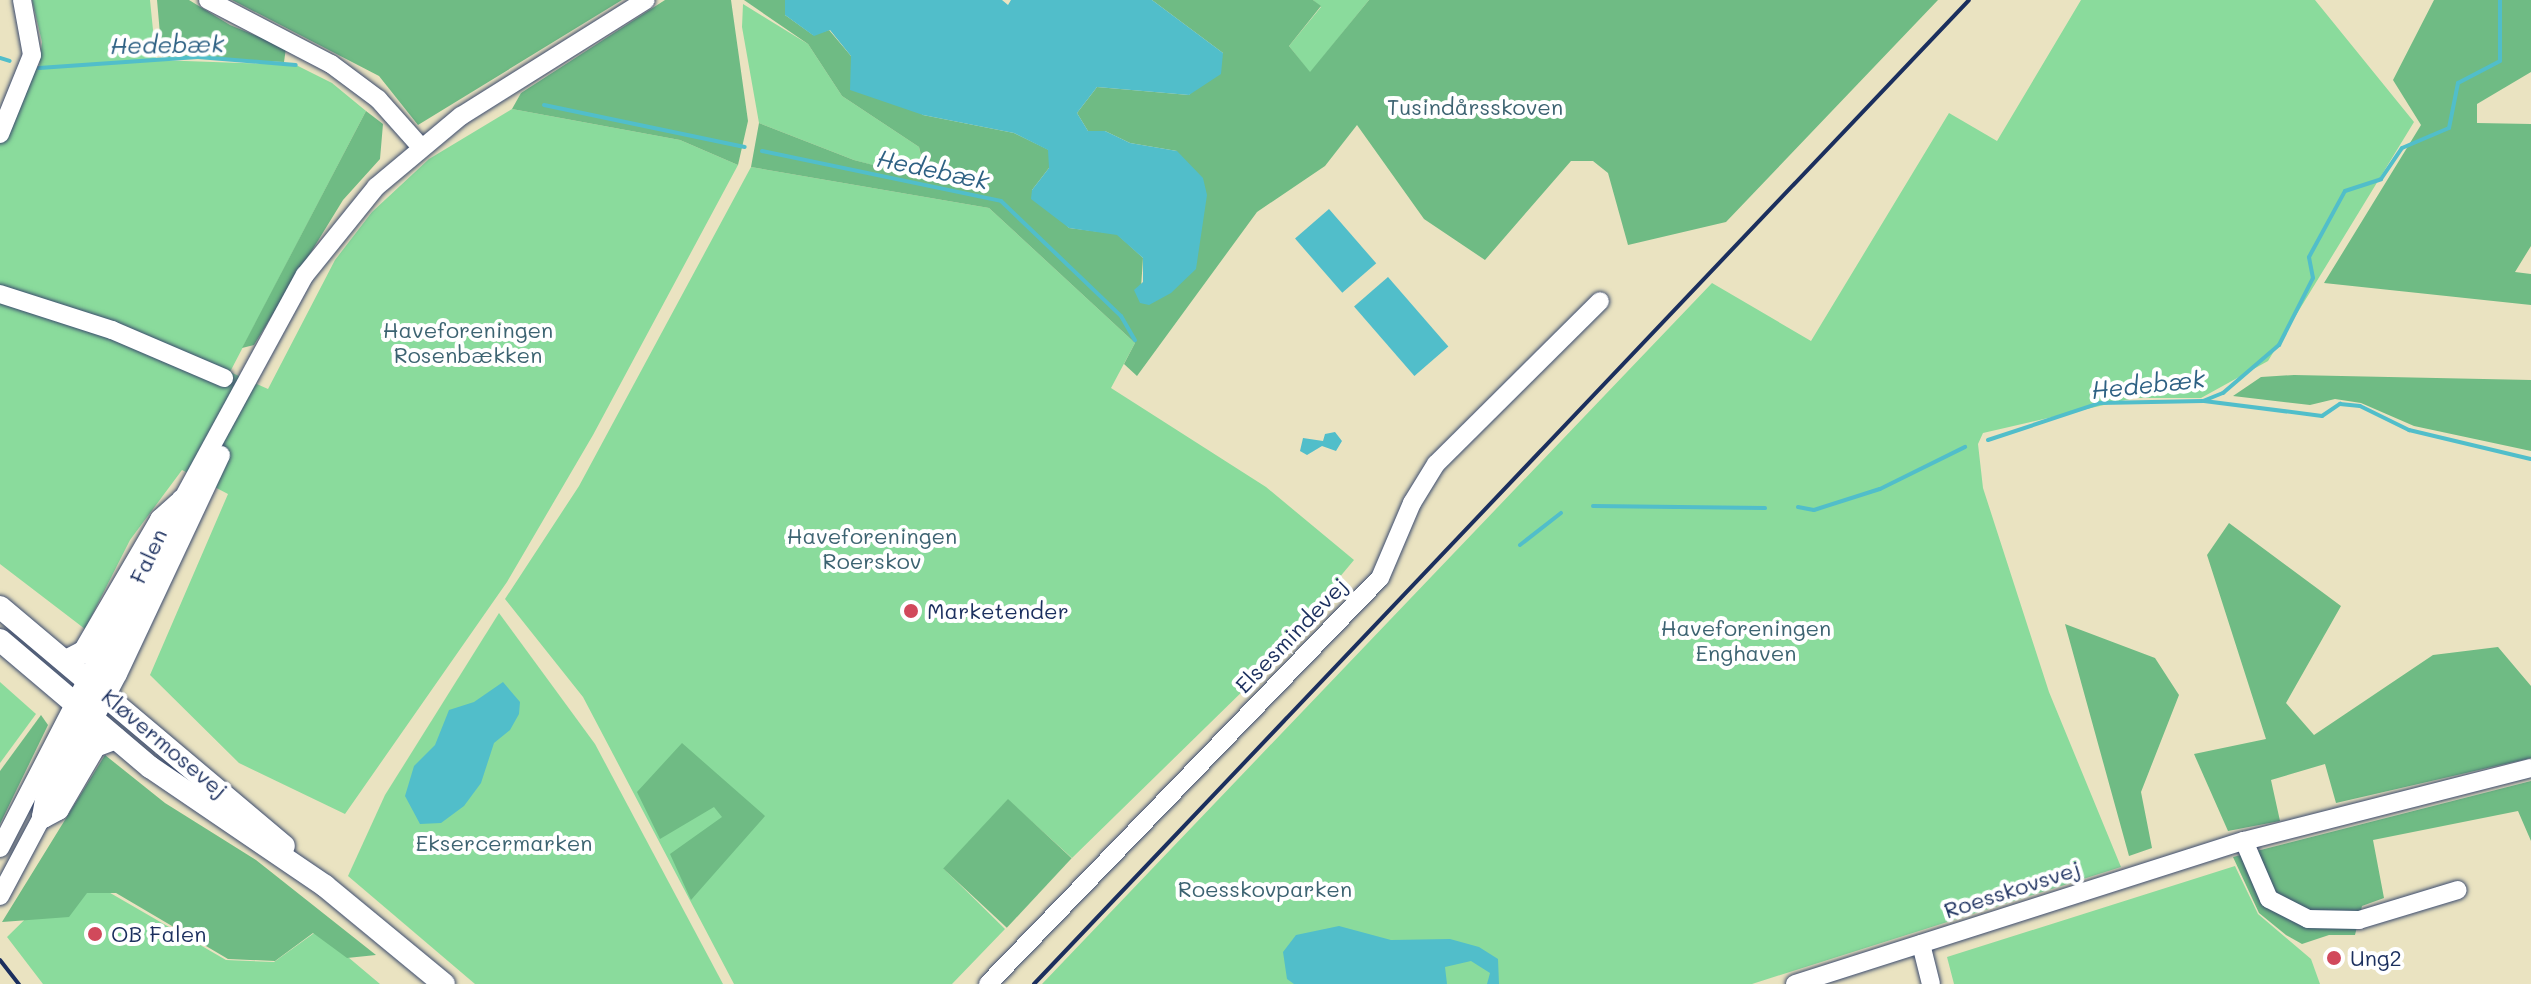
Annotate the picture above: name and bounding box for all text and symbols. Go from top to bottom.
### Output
water label: Hedebæk [110,29,224,59]
park label: Tusindårsskoven [1387,94,1563,120]
water label: Hedebæk [874,143,992,195]
park label: Haveforeningen Rosenbækken [383,316,553,368]
water label: Hedebæk [2090,364,2206,404]
park label: Haveforeningen Roerskov [787,522,957,574]
street label: Falen [124,524,172,588]
street label: Elsesmindevej [1229,572,1353,698]
place label: Marketender [927,598,1069,624]
marker: Marketender [902,602,920,620]
park label: Haveforeningen Enghaven [1661,614,1831,666]
street label: Kløvermosevej [97,683,233,803]
park label: Eksercermarken [415,830,593,856]
street label: Roesskovsvej [1940,855,2084,923]
park label: Roesskovparken [1178,876,1352,902]
place label: OB Falen [111,921,206,947]
marker: OB Falen [86,925,104,943]
place label: Ung2 [2350,945,2402,971]
marker: Ung2 [2325,949,2343,967]

